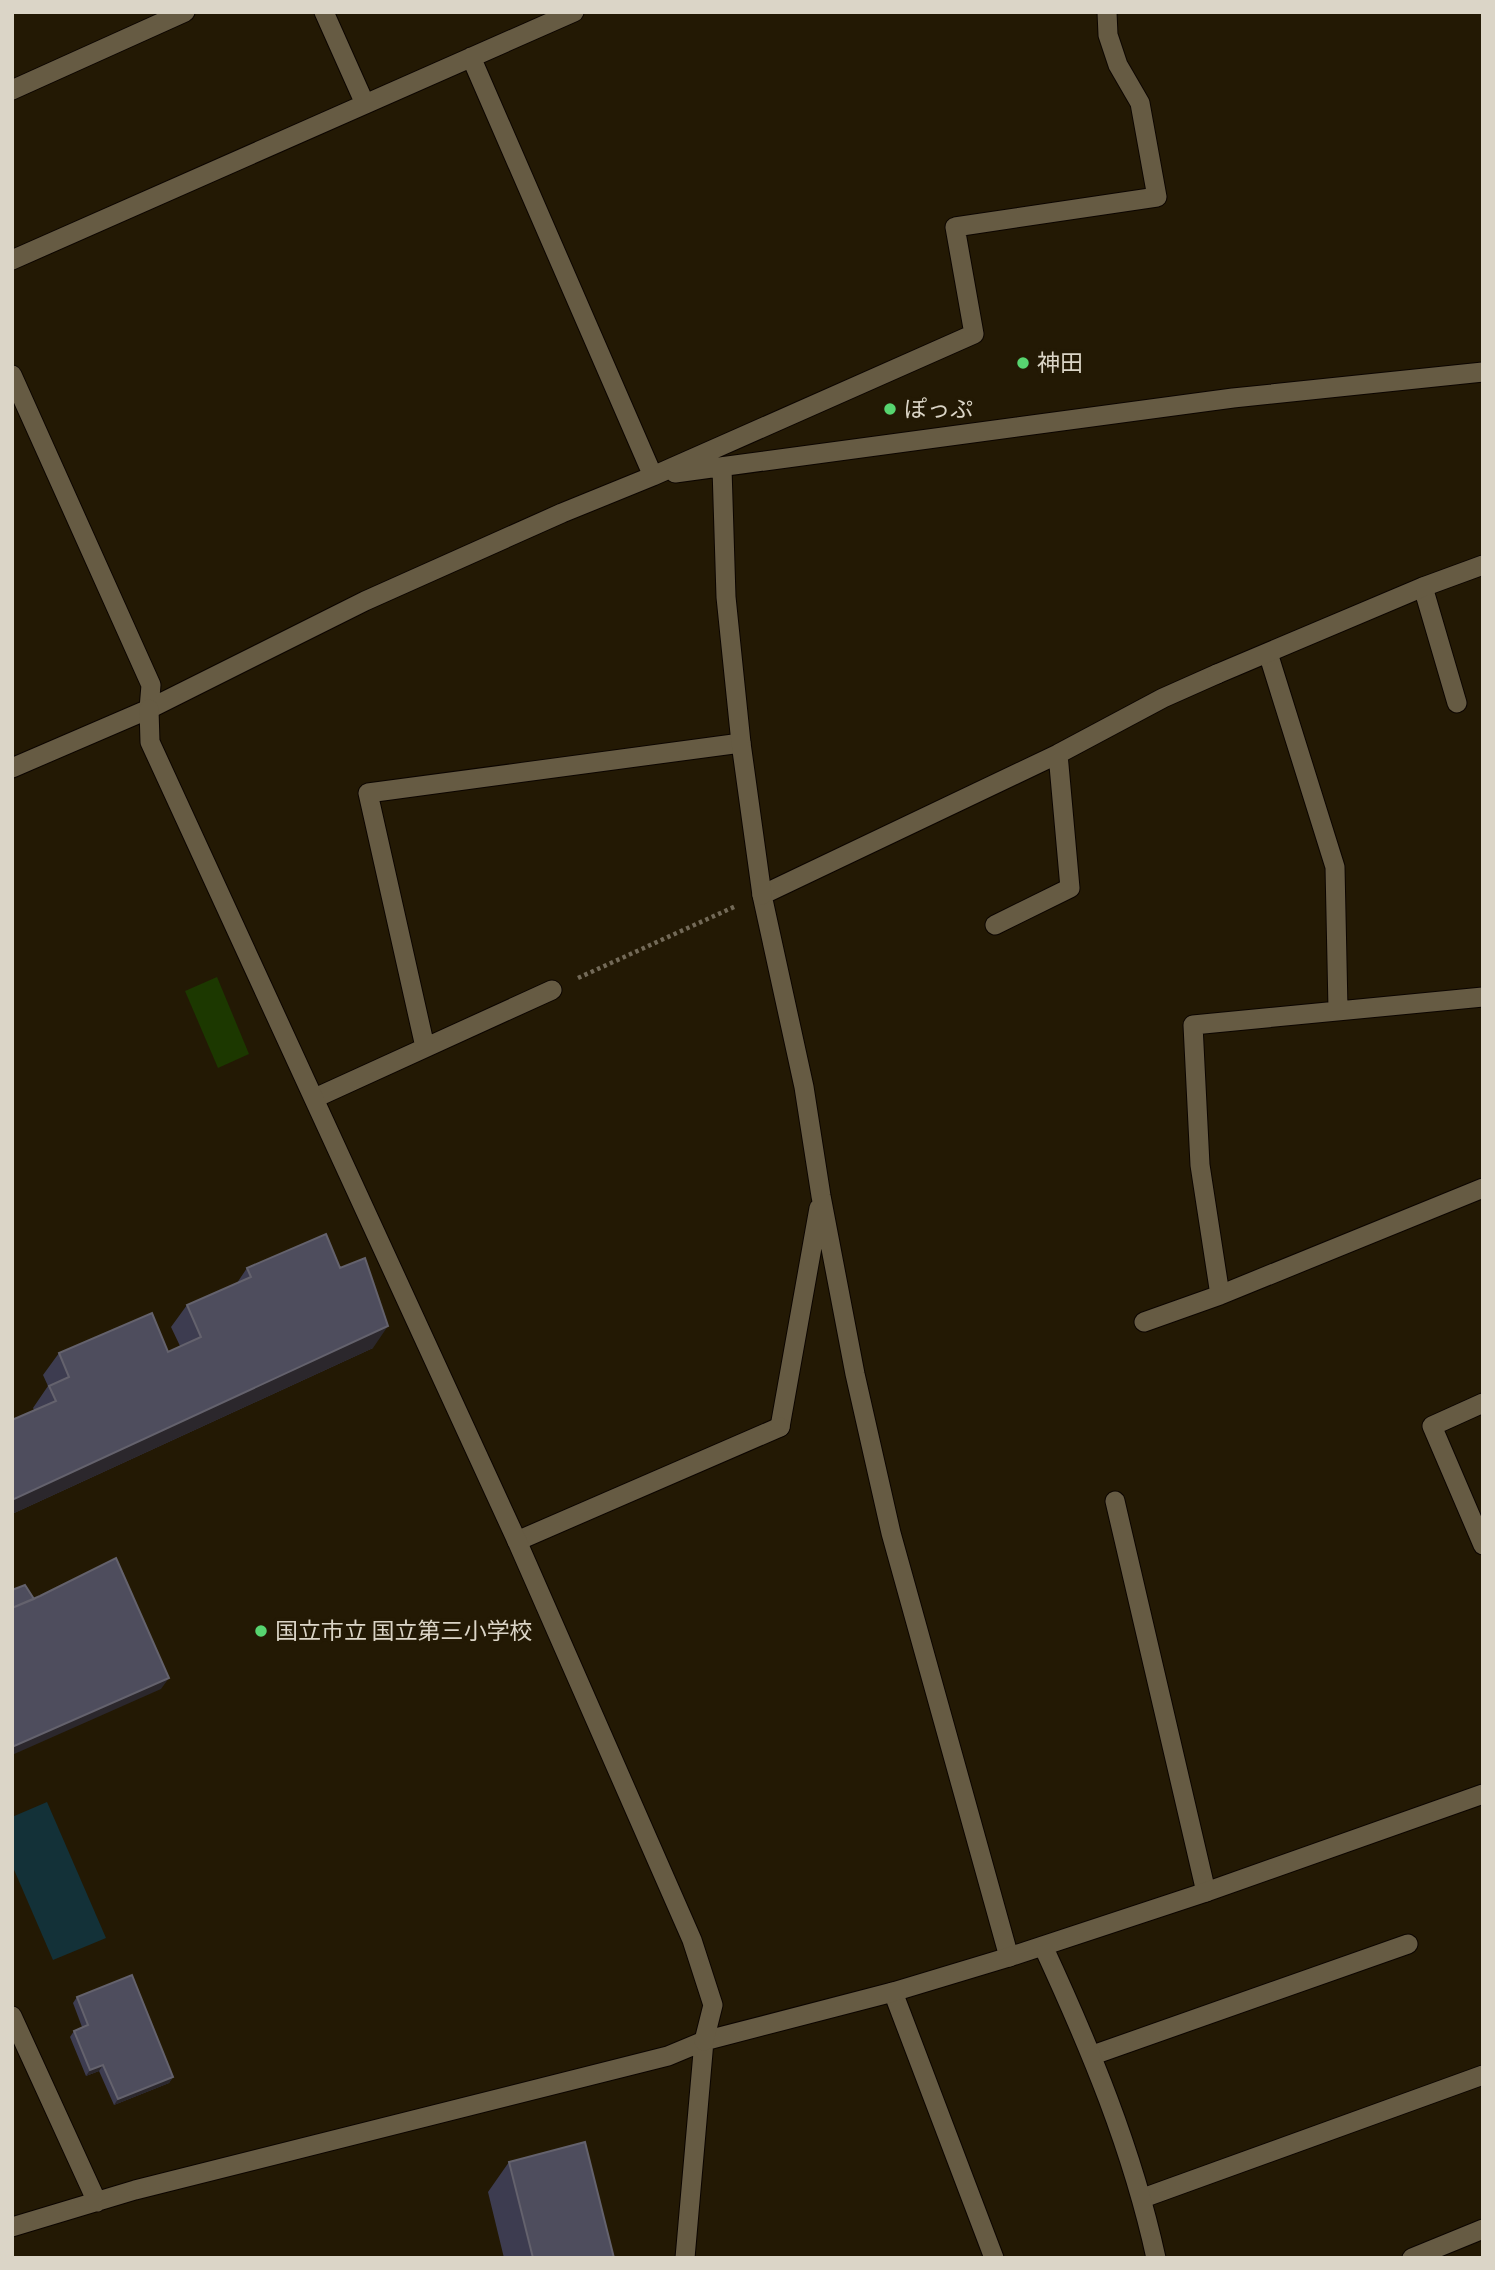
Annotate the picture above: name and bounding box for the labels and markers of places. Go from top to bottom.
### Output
place label: 神田 [1037,346,1083,378]
marker: 神田 [1015,355,1031,371]
place label: ぽっぷ [904,392,973,424]
marker: ぽっぷ [882,401,898,417]
place label: 国立市立 国立第三小学校 [275,1614,533,1646]
marker: 国立市立 国立第三小学校 [253,1623,269,1639]

